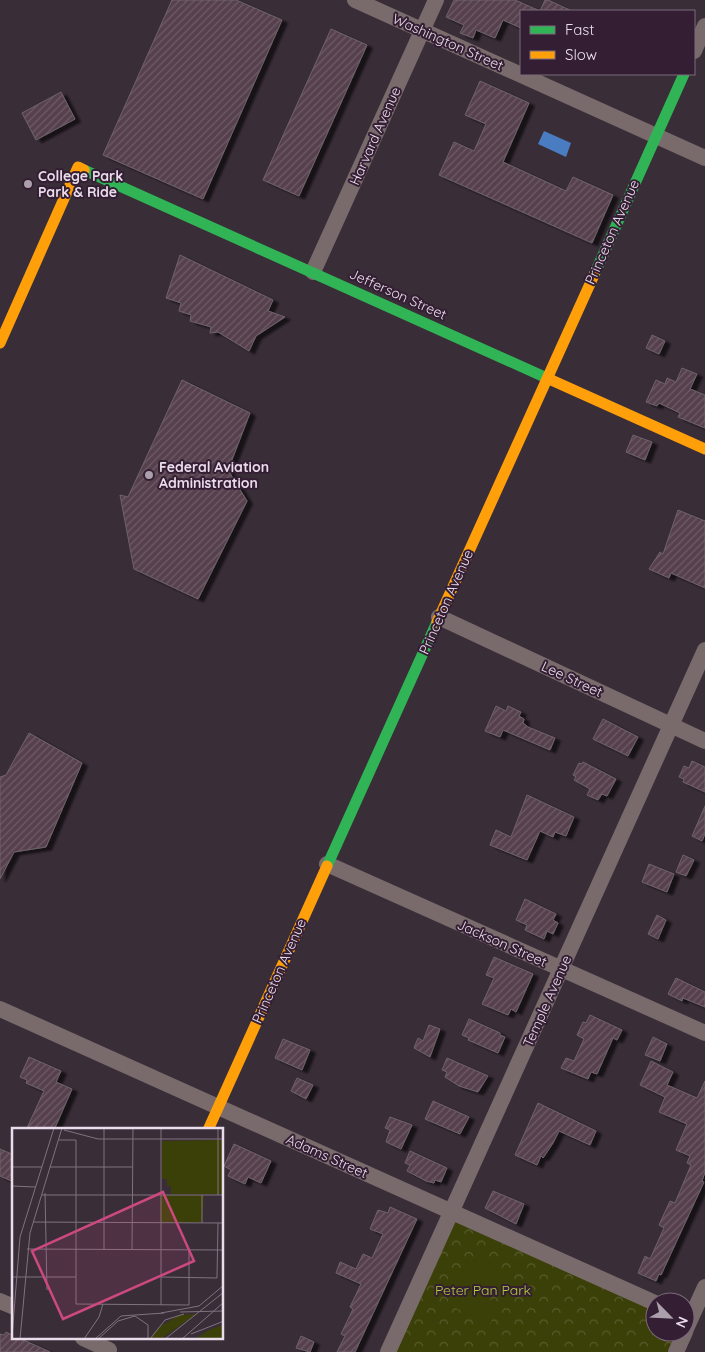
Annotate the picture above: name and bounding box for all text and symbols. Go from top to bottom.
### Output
street label: Washington Street [390,9,506,75]
legend [520,10,695,75]
text: Fast [565,20,594,39]
text: Slow [565,45,597,64]
street label: Harvard Avenue [345,84,405,188]
place label: College Park Park & Ride [38,167,123,201]
street label: Princeton Avenue [581,177,643,287]
marker: College Park Park & Ride [22,178,34,190]
street label: Jefferson Street [347,265,450,324]
place label: Federal Aviation Administration [159,458,269,492]
marker: Federal Aviation Administration [143,469,155,481]
street label: Princeton Avenue [415,547,477,657]
street label: Lee Street [539,657,606,701]
street label: Jackson Street [454,915,550,971]
street label: Princeton Avenue [248,916,310,1026]
street label: Temple Avenue [519,952,575,1050]
inset map [12,1128,224,1340]
street label: Adams Street [283,1130,371,1182]
park label: Peter Pan Park [435,1281,531,1299]
north arrow [645,1292,695,1342]
text: N [672,1314,692,1331]

